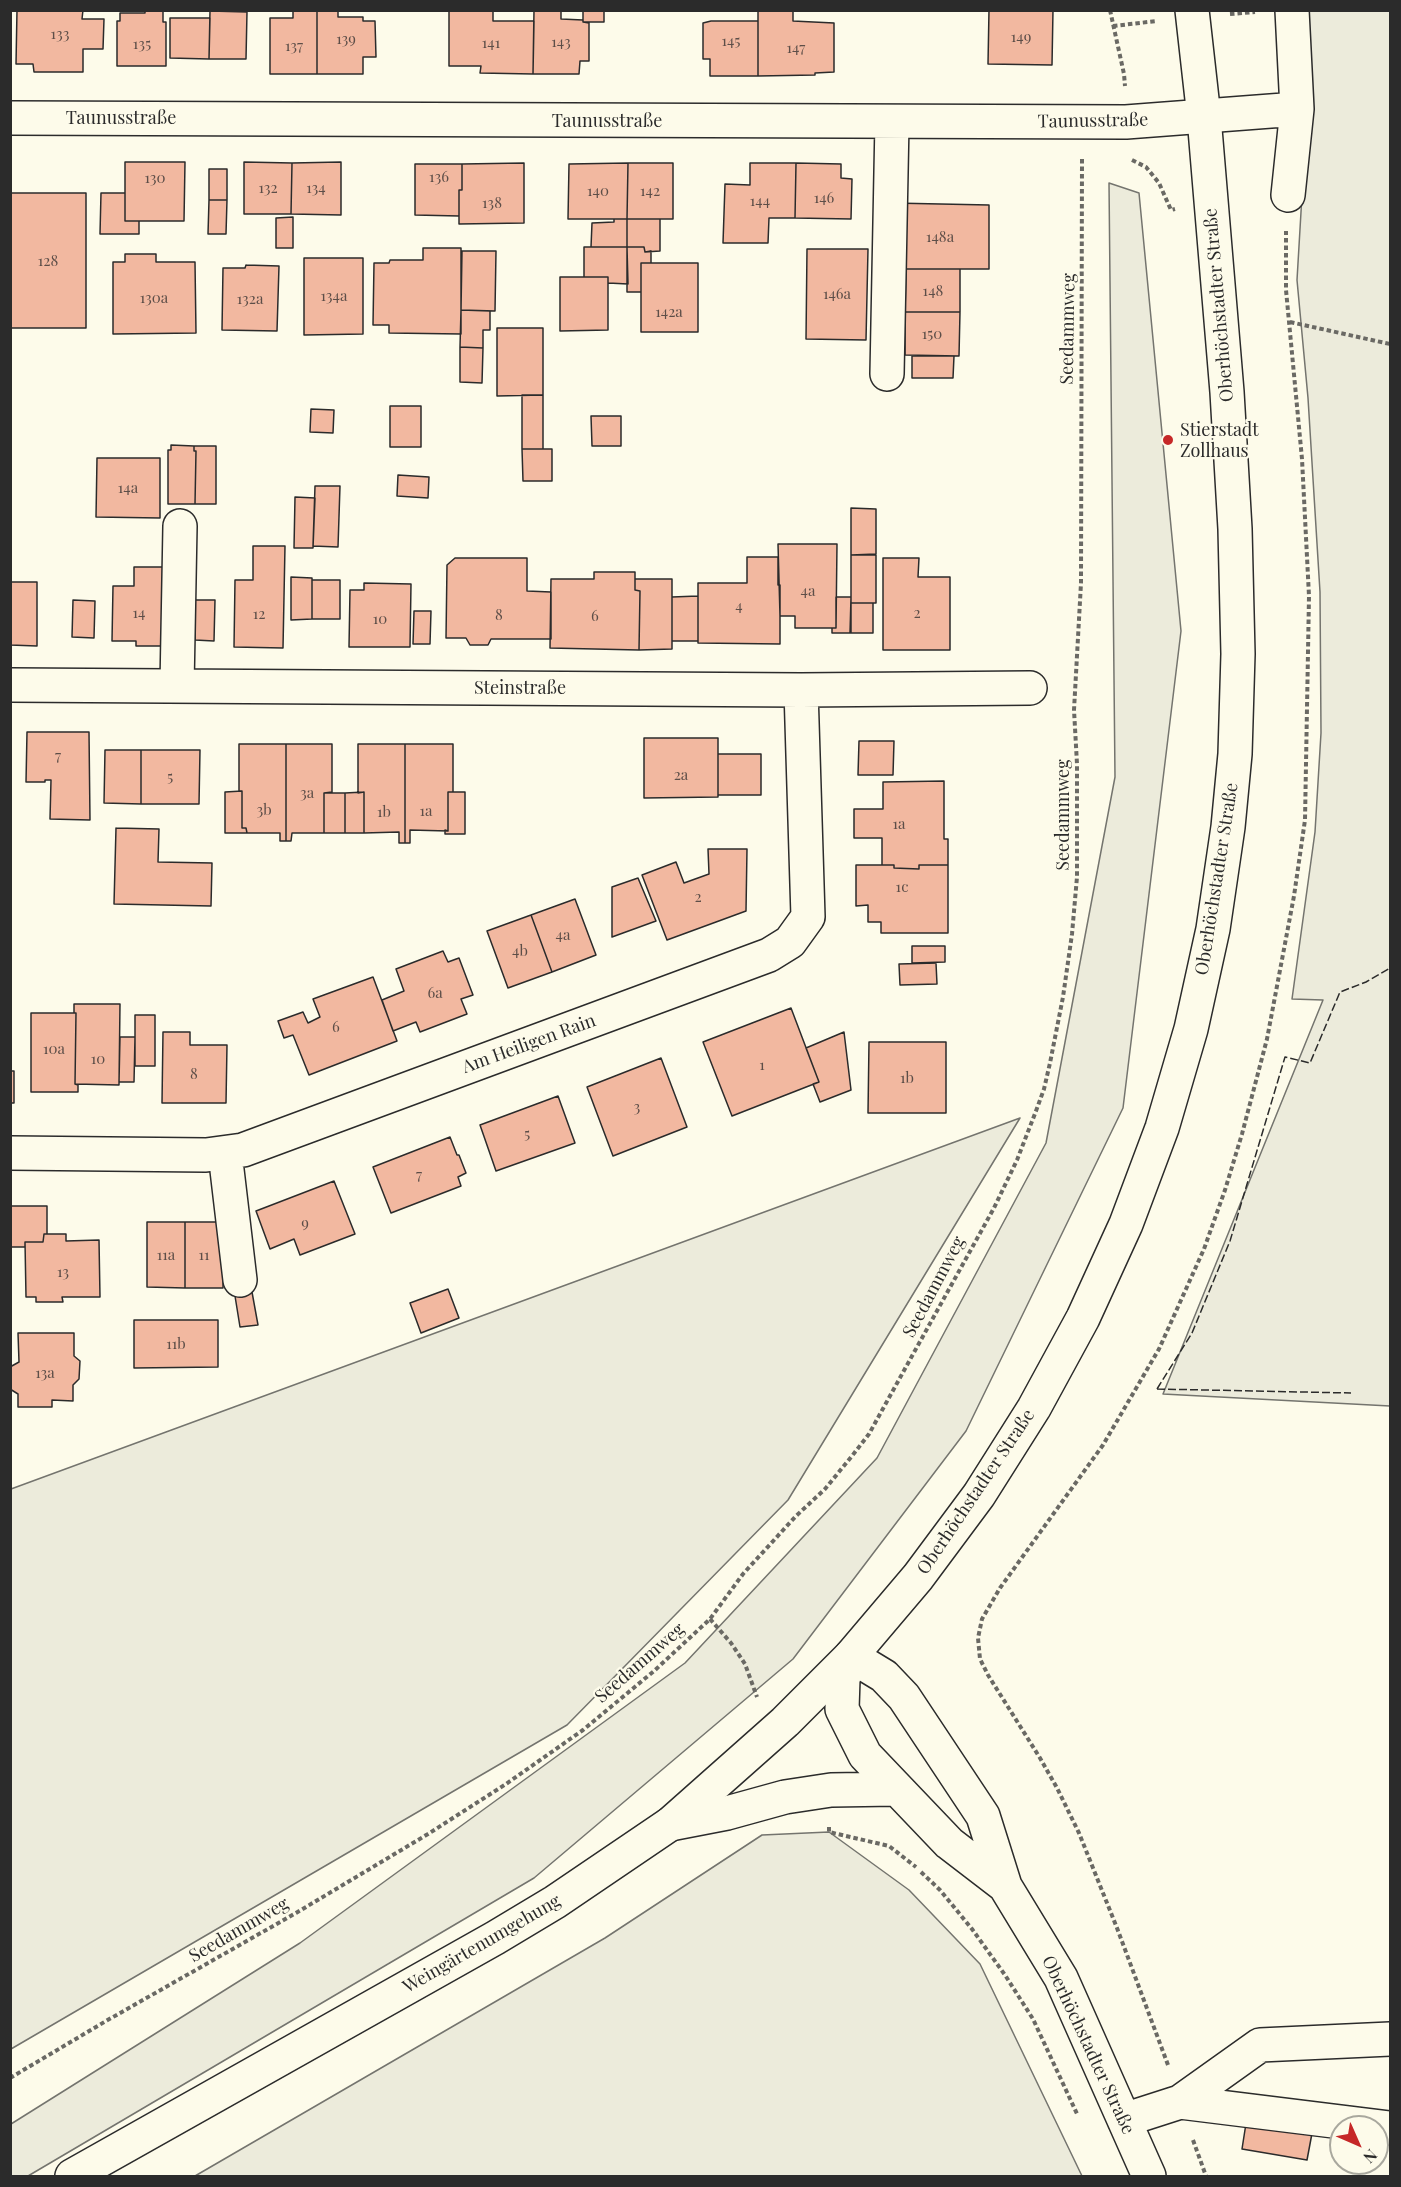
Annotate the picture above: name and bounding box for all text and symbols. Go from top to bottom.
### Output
house number: 133 [51,25,69,43]
house number: 149 [1011,28,1031,46]
house number: 139 [336,30,356,48]
house number: 145 [721,32,741,50]
house number: 143 [551,33,571,51]
house number: 141 [482,34,500,52]
house number: 135 [133,35,151,53]
house number: 137 [285,37,303,55]
house number: 147 [787,39,805,57]
street label: Taunusstraße [66,107,176,129]
street label: Taunusstraße [1038,109,1148,133]
street label: Taunusstraße [552,110,662,132]
house number: 136 [429,168,449,186]
house number: 130 [144,169,166,187]
house number: 132 [258,179,278,197]
house number: 134 [306,179,326,197]
house number: 140 [587,182,609,200]
house number: 142 [640,182,660,200]
house number: 146 [814,189,834,207]
house number: 144 [750,192,770,210]
house number: 138 [482,194,502,212]
street label: Oberhöchstadter Straße [1200,207,1238,403]
house number: 148a [926,228,954,246]
house number: 128 [38,252,58,270]
street label: Seedammweg [1056,273,1080,385]
house number: 148 [923,282,943,300]
house number: 146a [823,285,851,303]
house number: 134a [321,287,347,305]
house number: 130a [140,289,168,307]
house number: 132a [237,290,263,308]
house number: 142a [655,303,683,321]
house number: 150 [922,325,942,343]
place label: Stierstadt Zollhaus [1180,419,1259,462]
marker: Stierstadt Zollhaus [1161,433,1175,447]
house number: 14a [118,479,138,497]
house number: 4a [801,582,815,600]
house number: 4 [735,597,743,615]
house number: 14 [133,604,145,622]
house number: 2 [913,604,921,622]
house number: 12 [253,605,265,623]
house number: 8 [495,606,503,624]
house number: 6 [591,607,599,625]
house number: 10 [373,610,387,628]
street label: Steinstraße [474,677,566,699]
house number: 7 [55,747,61,765]
street label: Seedammweg [1052,759,1074,871]
house number: 2a [674,766,688,784]
house number: 5 [167,768,173,786]
street label: Oberhöchstadter Straße [1191,781,1243,977]
house number: 3a [300,784,314,802]
house number: 3b [256,801,272,819]
house number: 1a [419,802,433,820]
house number: 1b [377,803,391,821]
house number: 1a [892,815,906,833]
house number: 1c [896,878,908,896]
house number: 2 [694,888,702,906]
house number: 4a [556,926,570,944]
house number: 4b [512,942,528,960]
house number: 6a [427,984,443,1002]
street label: Am Heiligen Rain [459,1010,599,1078]
house number: 6 [332,1018,340,1036]
house number: 10a [43,1040,65,1058]
house number: 10 [91,1050,105,1068]
house number: 1 [759,1056,765,1074]
house number: 8 [190,1065,198,1083]
house number: 1b [900,1069,914,1087]
house number: 3 [634,1098,640,1116]
house number: 5 [524,1125,530,1143]
house number: 7 [416,1166,422,1184]
house number: 9 [301,1214,309,1232]
street label: Seedammweg [898,1233,970,1341]
house number: 11a [157,1246,175,1264]
house number: 11 [198,1246,210,1264]
house number: 13 [57,1263,69,1281]
house number: 11b [166,1335,186,1353]
house number: 13a [35,1364,55,1382]
street label: Oberhöchstadter Straße [913,1405,1039,1579]
street label: Seedammweg [591,1618,689,1708]
street label: Weingärtenumgehung [399,1890,565,1998]
street label: Seedammweg [185,1893,293,1967]
street label: Oberhöchstadter Straße [1037,1952,1139,2138]
north arrow [1329,2115,1389,2175]
text: N [1359,2145,1382,2168]

